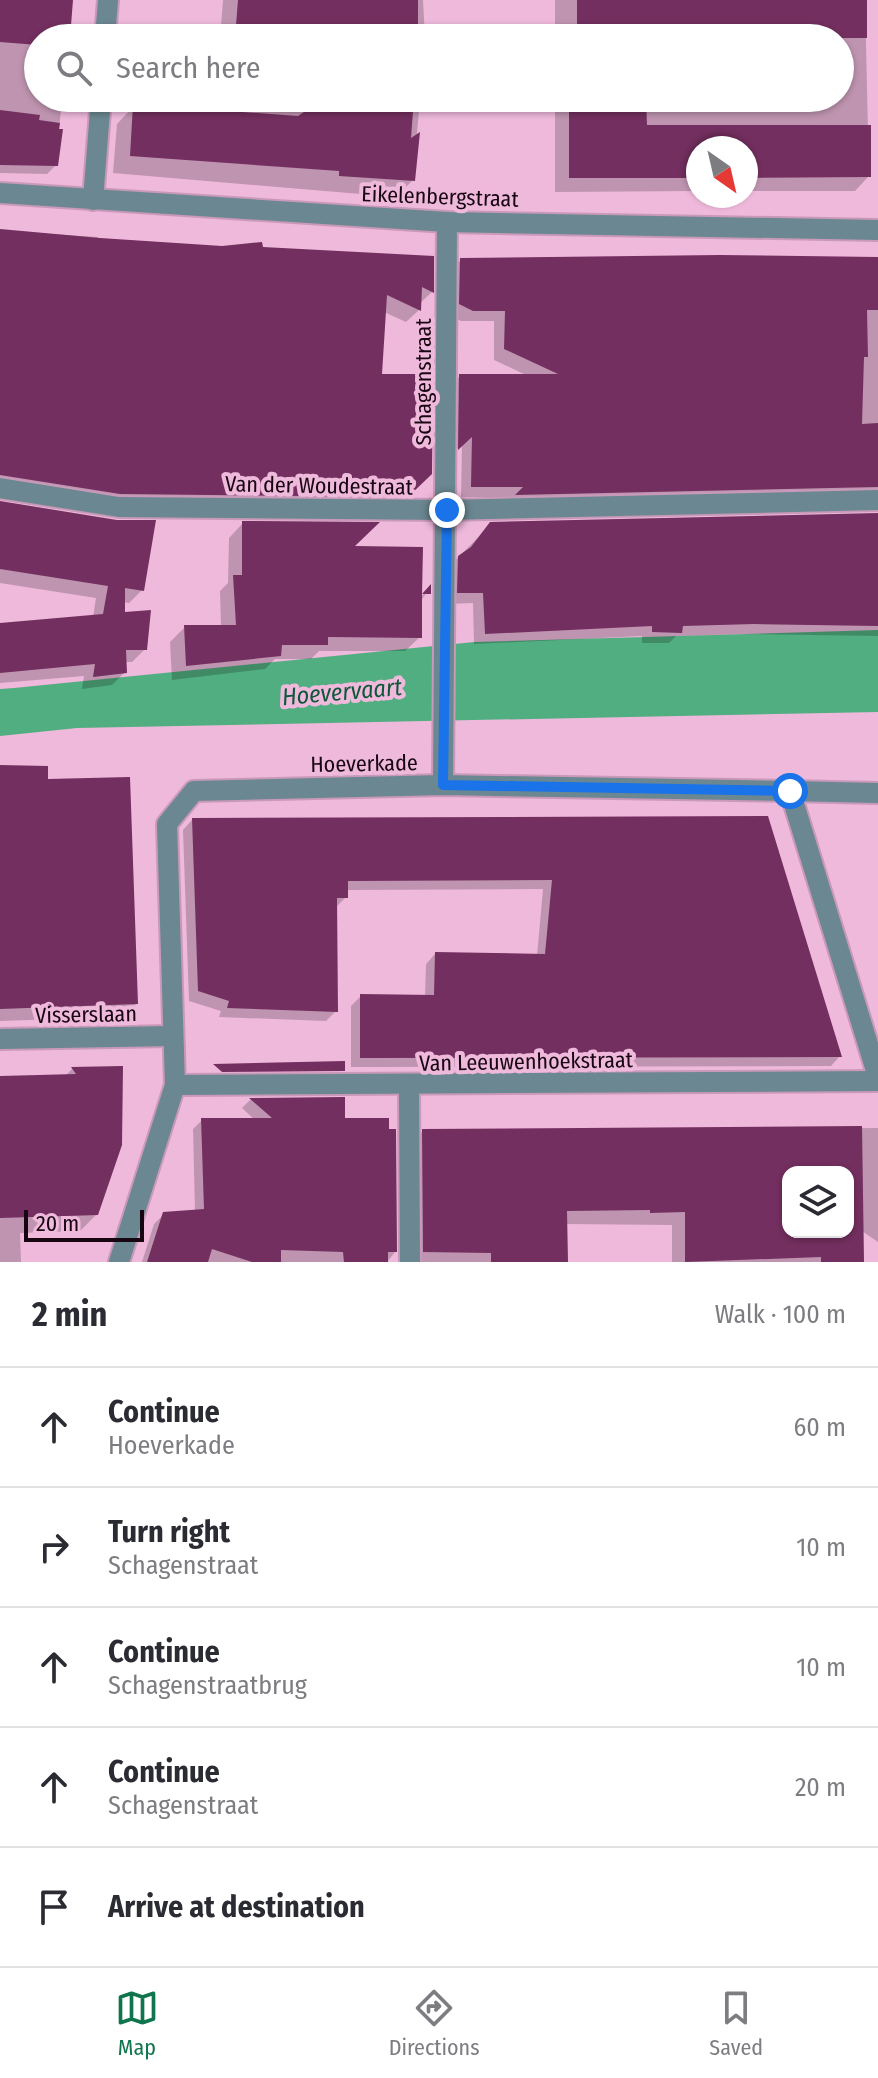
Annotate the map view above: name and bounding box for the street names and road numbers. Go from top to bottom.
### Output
street label: Eikelenbergstraat [361,180,520,213]
street label: Schagenstraat [410,318,437,446]
street label: Van der Woudestraat [225,470,414,501]
street label: Hoeverkade [310,749,418,778]
street label: Visserslaan [35,1000,137,1029]
street label: Van Leeuwenhoekstraat [419,1046,634,1077]

